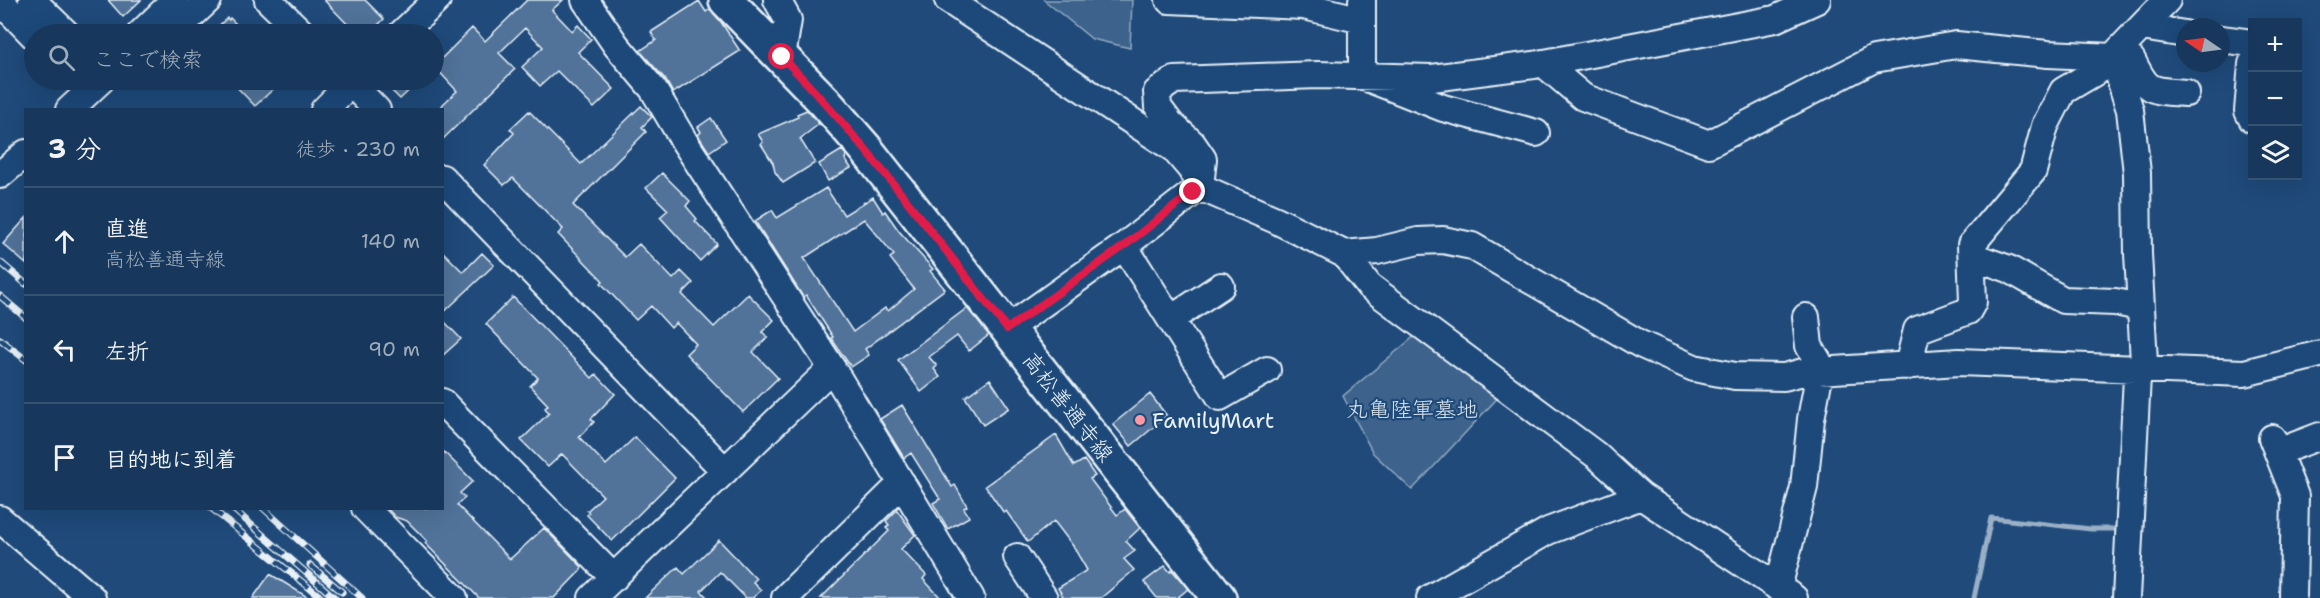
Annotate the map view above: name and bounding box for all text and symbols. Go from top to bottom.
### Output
north arrow [2176,18,2230,72]
map controls [2248,18,2302,180]
button: + [2248,18,2302,72]
search box [24,24,444,90]
icon: search [45,41,78,74]
route start [768,43,794,69]
text: ここで検索 [93,45,203,74]
button: − [2248,72,2302,126]
button: layers [2248,126,2302,180]
text: 3 分 [48,131,101,166]
text: 徒歩 · 230 m [296,136,420,162]
route end [1179,178,1205,204]
text: 直進 [105,214,149,243]
icon: ahead [48,225,81,258]
text: 140 m [361,228,420,254]
text: 高松善通寺線 [105,246,225,272]
icon: left [48,333,81,366]
text: 90 m [368,336,420,362]
text: 左折 [105,337,149,366]
street label: 高松善通寺線 [1016,346,1120,468]
park label: 丸亀陸軍墓地 [1346,395,1478,424]
place label: FamilyMart [1152,406,1274,435]
marker: FamilyMart [1133,413,1147,427]
icon: arrive [48,441,81,474]
text: 目的地に到着 [105,445,237,474]

